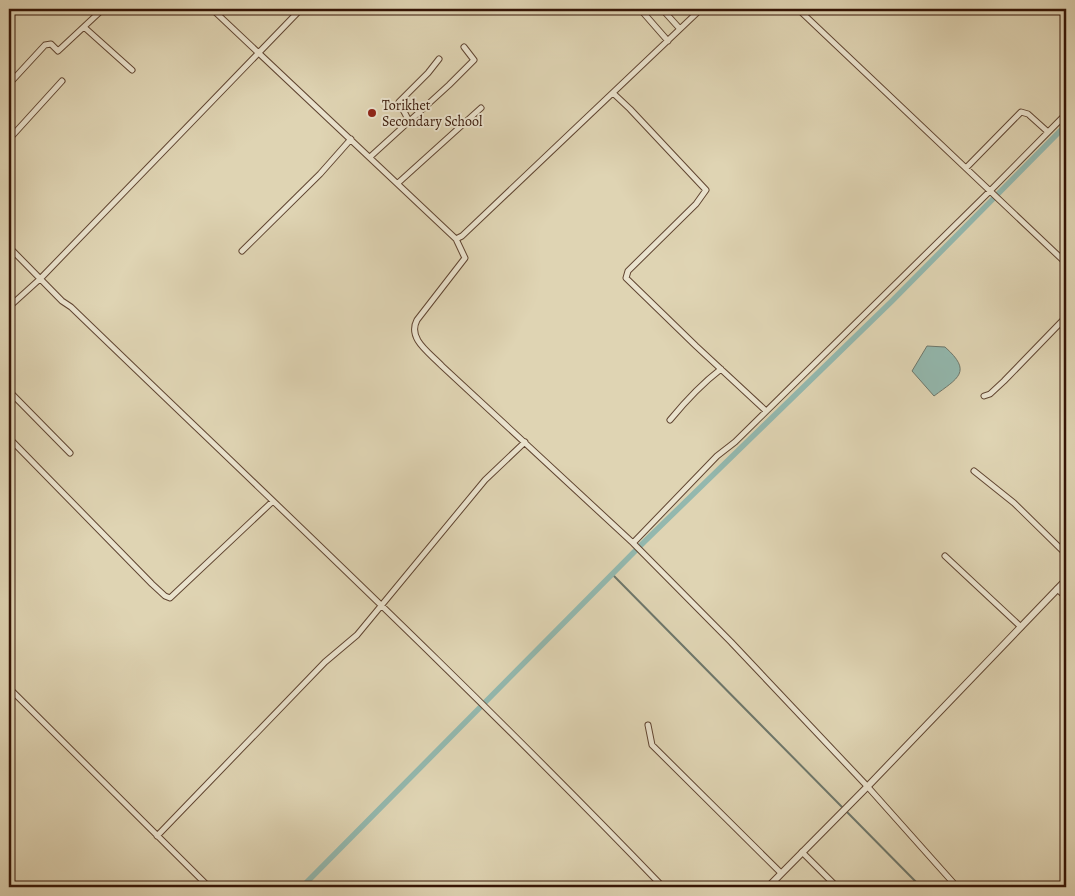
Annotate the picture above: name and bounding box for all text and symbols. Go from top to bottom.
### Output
place label: Torikhet Secondary School [382,96,483,131]
marker: Torikhet Secondary School [366,107,378,119]

